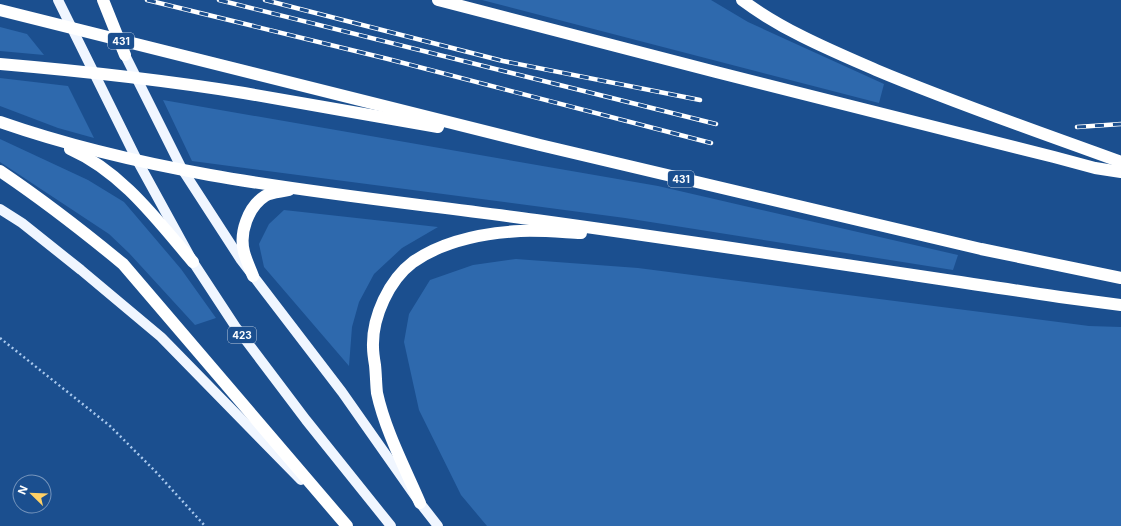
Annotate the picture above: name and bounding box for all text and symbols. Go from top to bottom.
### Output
road number: 431 [108,33,134,49]
road number: 431 [668,171,694,187]
road number: 423 [228,327,256,343]
north arrow [12,474,52,514]
text: N [15,483,31,497]

